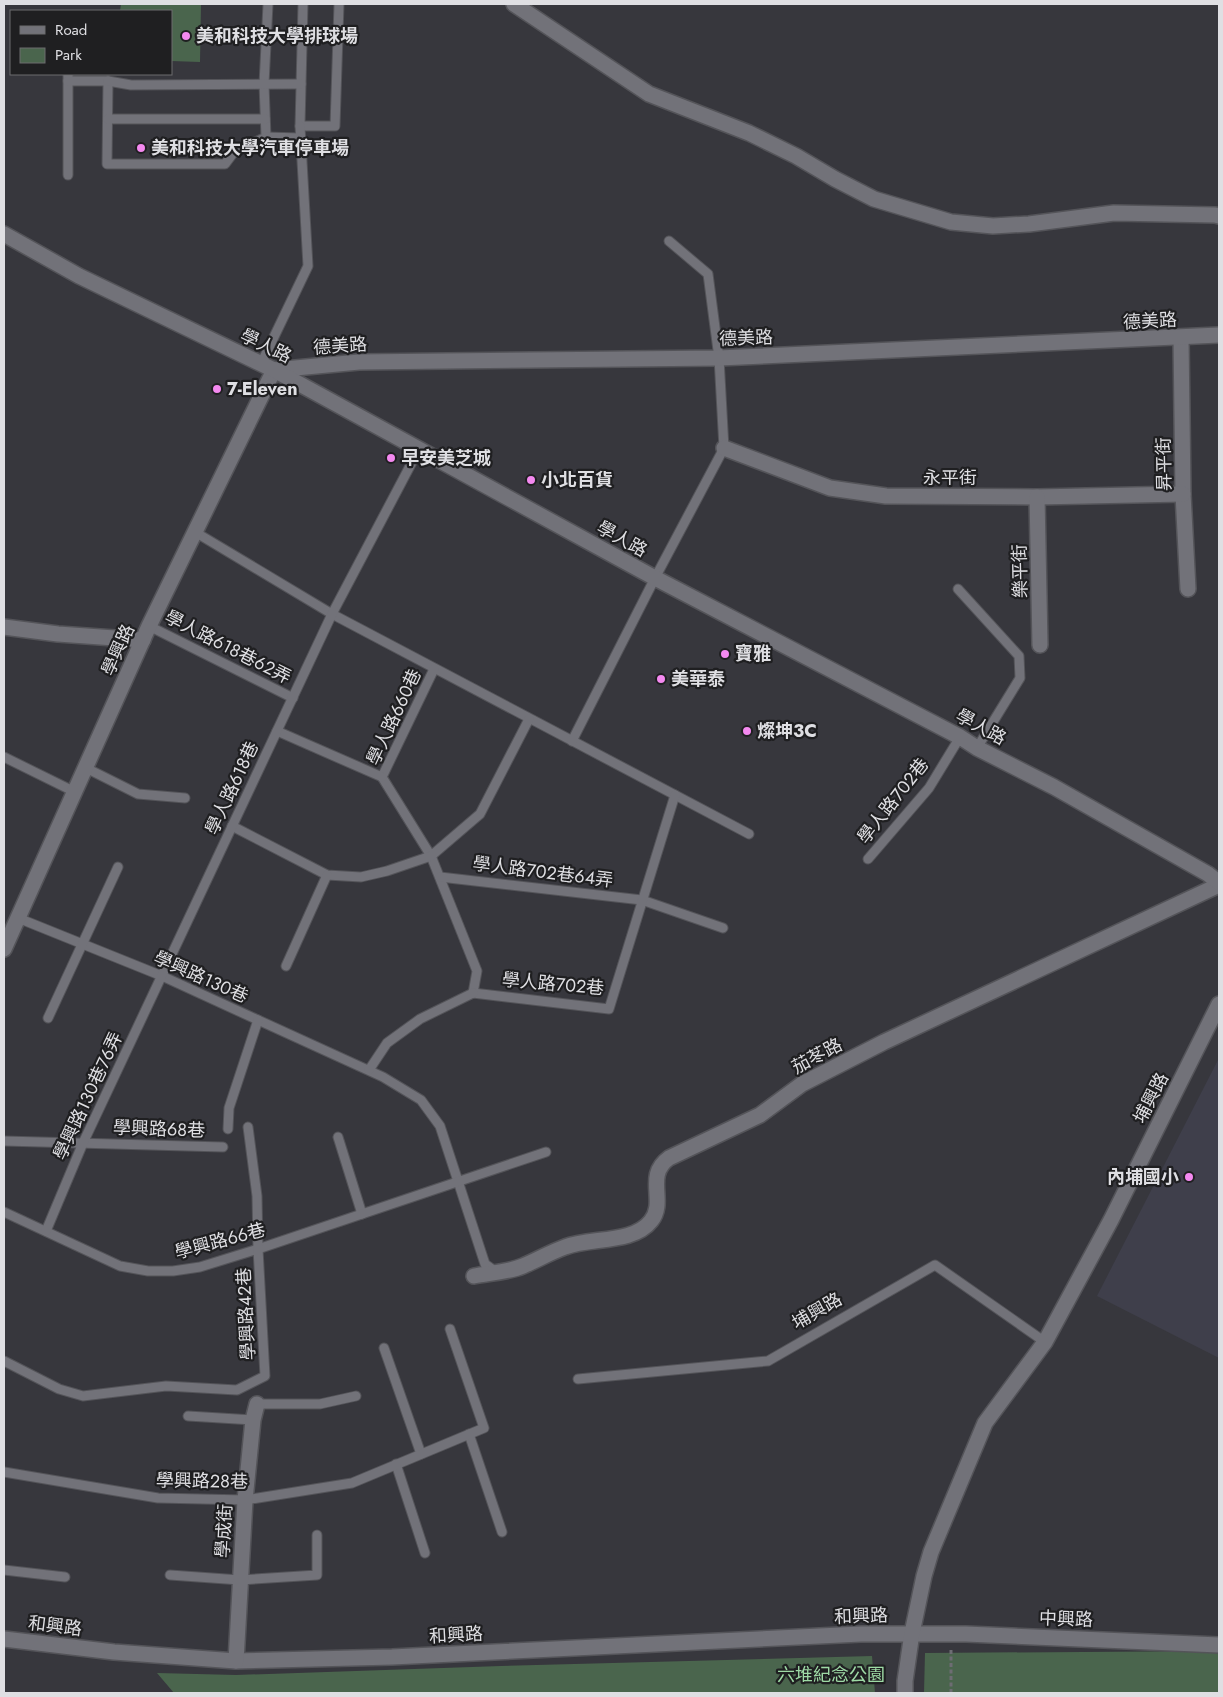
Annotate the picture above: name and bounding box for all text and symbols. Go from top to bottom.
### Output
legend [10,10,172,75]
text: Road [55,19,87,41]
place label: 美和科技大學排球場 [196,23,358,49]
marker: 美和科技大學排球場 [180,30,192,42]
text: Park [55,44,82,66]
place label: 美和科技大學汽車停車場 [151,135,349,161]
marker: 美和科技大學汽車停車場 [135,142,147,154]
street label: 德美路 [1122,307,1178,335]
street label: 學人路 [236,322,296,370]
street label: 德美路 [719,324,773,352]
street label: 德美路 [312,331,368,361]
place label: 7-Eleven [227,376,298,402]
marker: 7-Eleven [211,383,223,395]
street label: 昇平街 [1151,437,1177,491]
place label: 早安美芝城 [401,445,491,471]
marker: 早安美芝城 [385,452,397,464]
street label: 永平街 [923,465,977,491]
place label: 小北百貨 [541,467,613,493]
marker: 小北百貨 [525,474,537,486]
street label: 學人路 [592,515,652,563]
street label: 樂平街 [1007,544,1033,598]
street label: 學人路618巷62弄 [160,604,296,690]
street label: 學興路 [95,620,141,680]
place label: 寶雅 [735,641,771,667]
marker: 寶雅 [719,648,731,660]
street label: 學人路660巷 [360,665,428,769]
place label: 美華泰 [671,666,725,692]
marker: 美華泰 [655,673,667,685]
street label: 學人路 [951,703,1011,751]
place label: 燦坤3C [757,718,817,744]
marker: 燦坤3C [741,725,753,737]
street label: 學人路618巷 [199,737,265,839]
street label: 學人路702巷 [851,753,935,849]
street label: 學人路702巷64弄 [471,850,615,894]
street label: 學興路130巷 [150,945,252,1009]
street label: 學人路702巷 [501,967,605,1001]
street label: 學興路130巷76弄 [47,1028,129,1164]
street label: 茄苳路 [787,1032,847,1080]
street label: 埔興路 [1127,1068,1175,1128]
street label: 學興路68巷 [112,1114,206,1144]
place label: 內埔國小 [1107,1164,1179,1190]
marker: 內埔國小 [1183,1171,1195,1183]
street label: 學興路66巷 [172,1216,268,1266]
street label: 學興路42巷 [231,1267,261,1361]
street label: 埔興路 [787,1286,847,1336]
street label: 學興路28巷 [156,1467,248,1495]
street label: 學成街 [210,1503,238,1559]
street label: 和興路 [834,1602,888,1630]
street label: 中興路 [1039,1605,1093,1633]
street label: 和興路 [27,1610,83,1642]
street label: 和興路 [428,1621,484,1649]
park label: 六堆紀念公園 [777,1662,885,1688]

